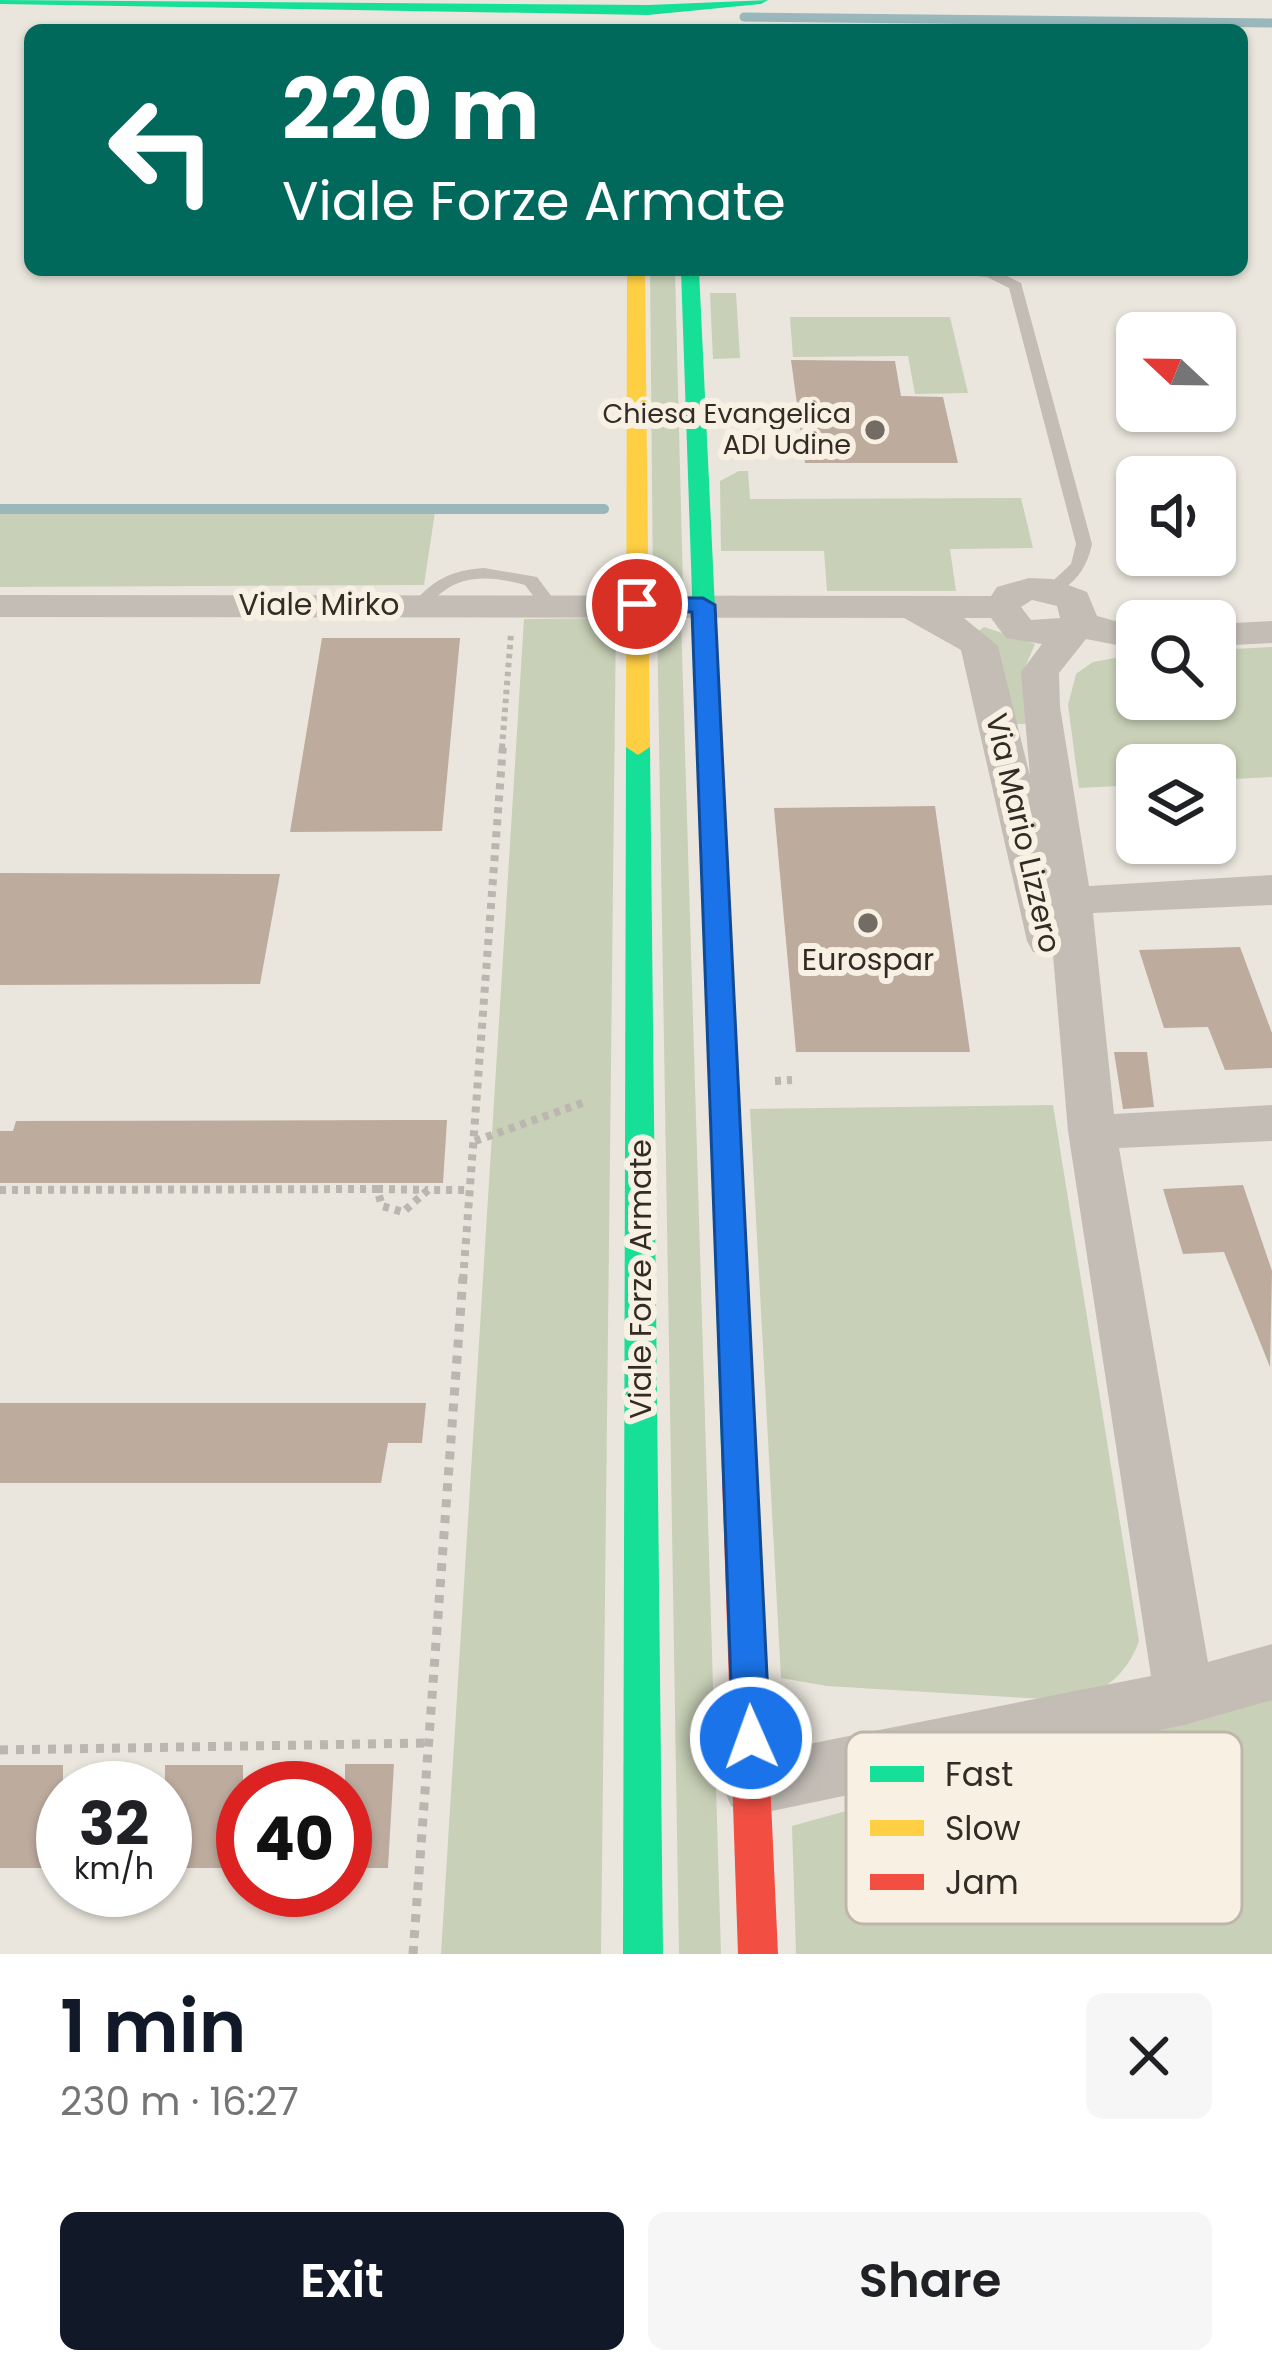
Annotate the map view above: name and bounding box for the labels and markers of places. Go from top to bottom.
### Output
place label: Chiesa Evangelica ADI Udine [602,395,851,463]
marker: Chiesa Evangelica ADI Udine [862,417,888,443]
pin [586,553,688,655]
marker: Eurospar [855,910,881,936]
place label: Eurospar [802,938,934,981]

